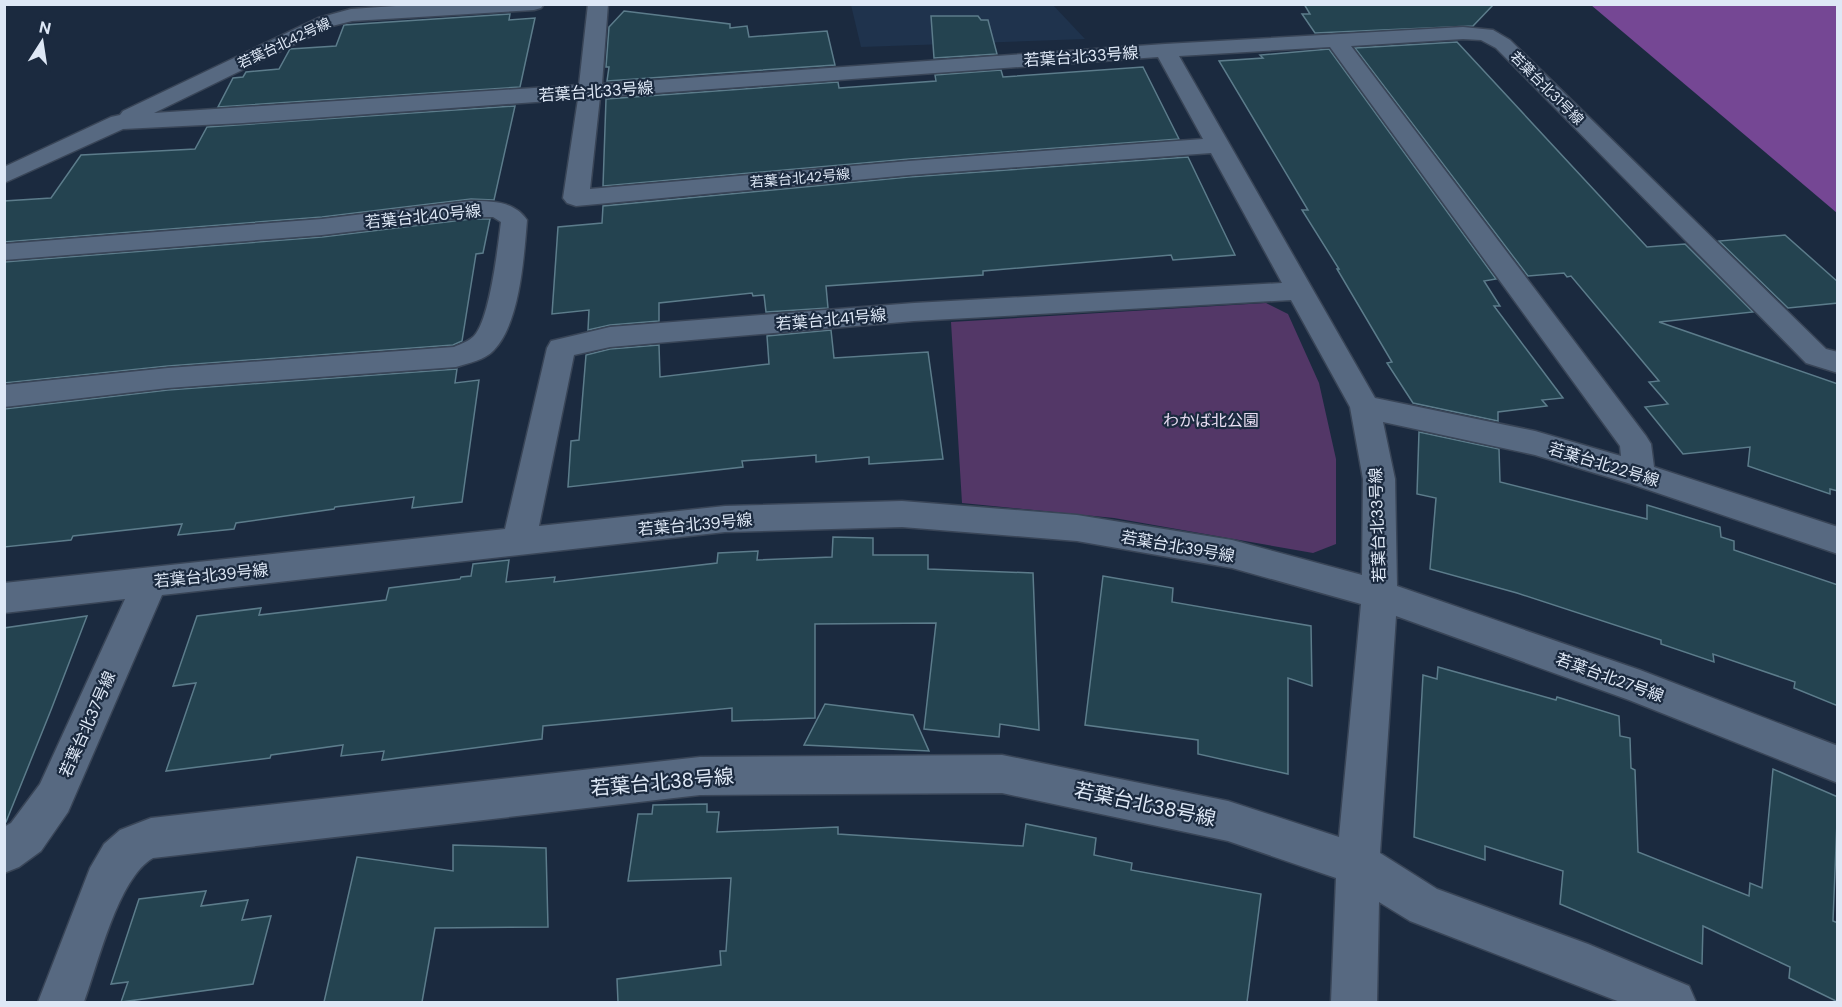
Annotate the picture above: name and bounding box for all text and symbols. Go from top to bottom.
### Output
north arrow [12,12,72,72]
street label: 若葉台北42号線 [235,14,333,72]
text: N [37,16,53,39]
street label: 若葉台北33号線 [1023,42,1139,71]
street label: 若葉台北31号線 [1507,48,1587,128]
street label: 若葉台北33号線 [538,77,654,106]
street label: 若葉台北42号線 [749,165,851,191]
street label: 若葉台北40号線 [364,200,482,233]
street label: 若葉台北41号線 [775,304,887,335]
park label: わかば北公園 [1163,410,1259,431]
street label: 若葉台北22号線 [1546,438,1662,491]
street label: 若葉台北33号線 [1365,467,1390,583]
street label: 若葉台北39号線 [637,509,753,540]
street label: 若葉台北39号線 [1119,526,1236,567]
street label: 若葉台北39号線 [153,559,269,592]
street label: 若葉台北27号線 [1553,648,1667,707]
street label: 若葉台北37号線 [55,668,120,780]
street label: 若葉台北38号線 [589,763,735,801]
street label: 若葉台北38号線 [1072,776,1218,832]

